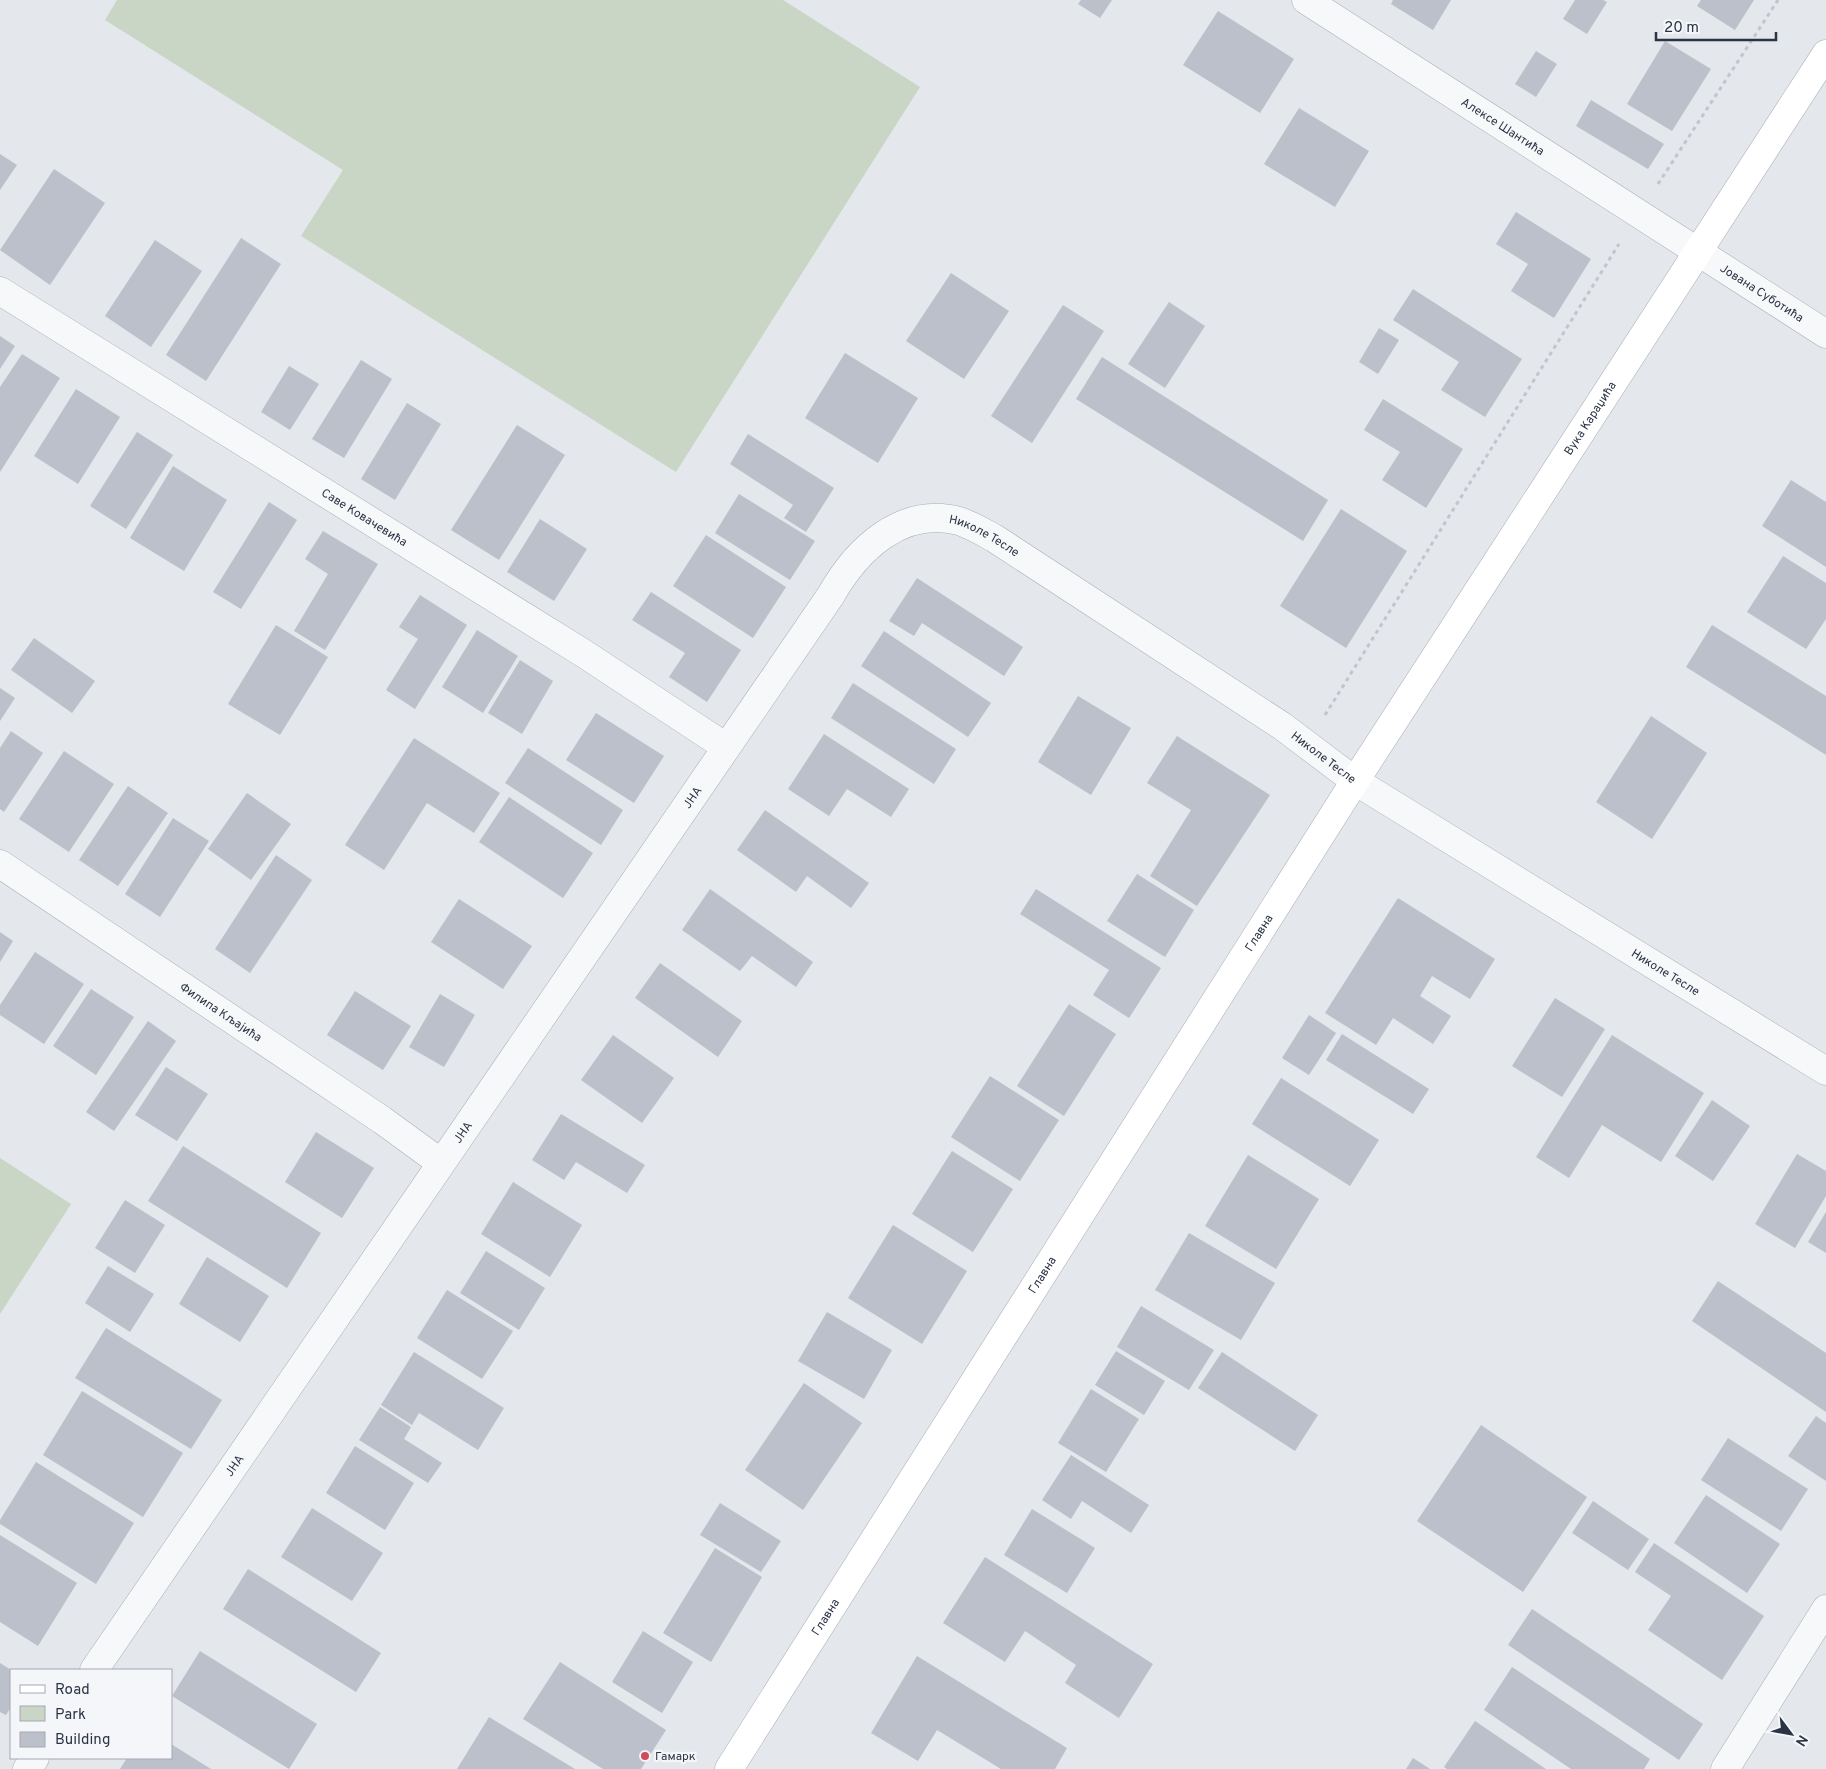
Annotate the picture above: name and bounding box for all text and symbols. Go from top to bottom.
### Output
scale bar [1656,10,1776,42]
text: 20 m [1664,19,1699,38]
street label: Алексе Шантића [1458,95,1547,160]
street label: Јована Суботића [1717,261,1806,327]
street label: Вука Караџића [1561,379,1621,459]
street label: Саве Ковачевића [318,485,410,551]
street label: Николе Тесле [948,512,1022,561]
street label: Николе Тесле [1287,728,1359,788]
street label: ЈНА [680,784,706,812]
street label: Главна [1242,912,1277,955]
street label: Николе Тесле [1628,946,1702,1000]
street label: Филипа Кљајића [176,980,265,1046]
street label: ЈНА [450,1119,477,1147]
street label: Главна [1025,1254,1061,1297]
street label: ЈНА [222,1452,248,1480]
street label: Главна [808,1596,844,1639]
legend [10,1669,172,1759]
text: Road [55,1681,90,1700]
text: Park [55,1706,86,1725]
north arrow [1766,1709,1816,1759]
text: Building [55,1731,110,1750]
text: N [1791,1731,1811,1749]
place label: Гамарк [655,1749,696,1765]
marker: Гамарк [639,1750,651,1762]

